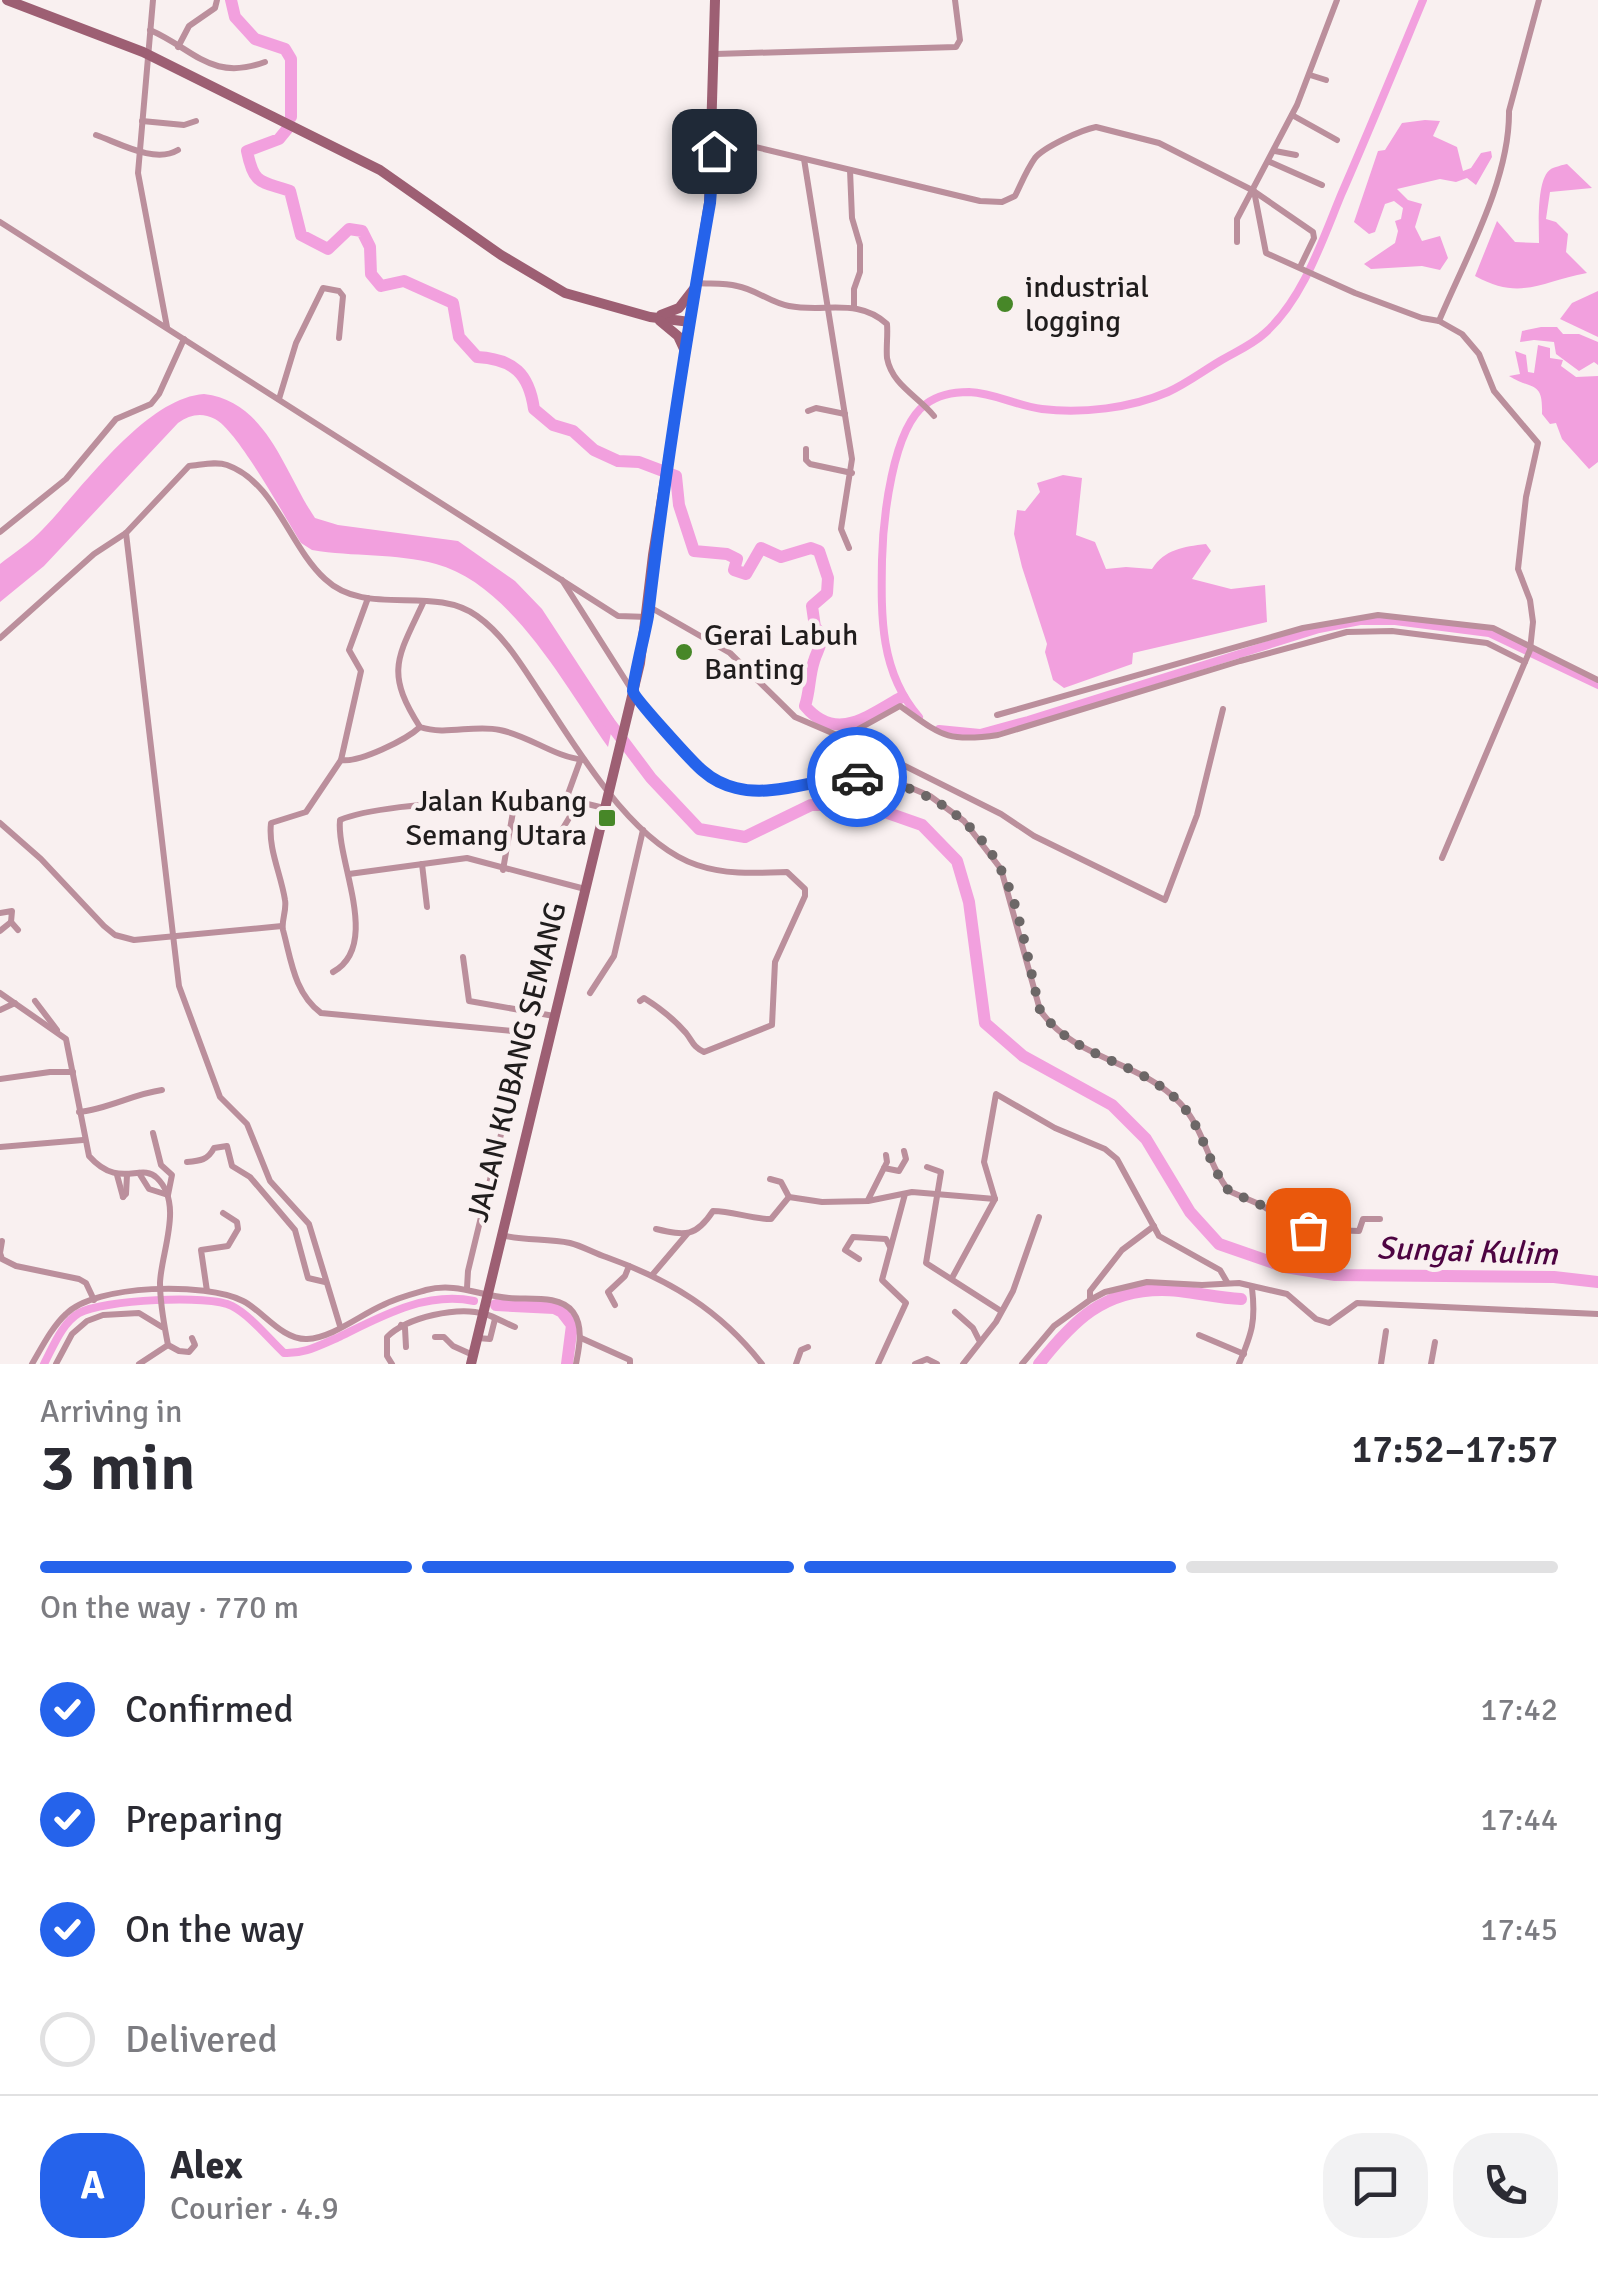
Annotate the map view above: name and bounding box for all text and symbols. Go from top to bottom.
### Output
pin [672,109,757,194]
icon: home [687,124,742,179]
place label: industrial logging [1025,269,1149,340]
marker: industrial logging [994,293,1016,315]
place label: Gerai Labuh Banting [704,617,858,688]
marker: Gerai Labuh Banting [673,641,695,663]
courier [807,727,907,827]
icon: car [830,750,885,805]
place label: Jalan Kubang Semang Utara [406,783,587,854]
marker: Jalan Kubang Semang Utara [596,807,618,829]
street label: JALAN KUBANG SEMANG [459,898,575,1226]
pin [1266,1188,1351,1273]
icon: bag [1281,1203,1336,1258]
water label: Sungai Kulim [1376,1228,1560,1274]
text: Arriving in [40,1392,182,1431]
text: 17:52–17:57 [1352,1426,1558,1473]
text: 3 min [40,1428,196,1508]
text: On the way · 770 m [40,1588,299,1627]
icon: check [40,1682,95,1737]
text: Confirmed [125,1686,294,1733]
text: 17:42 [1480,1690,1558,1729]
icon: check [40,1792,95,1847]
text: Preparing [125,1796,283,1843]
text: 17:44 [1480,1800,1558,1839]
icon: check [40,1902,95,1957]
text: On the way [125,1906,304,1953]
text: 17:45 [1480,1910,1558,1949]
text: Delivered [125,2016,278,2063]
button: chat [1323,2133,1428,2238]
button: phone [1453,2133,1558,2238]
text: Alex [170,2142,243,2189]
text: A [80,2162,105,2209]
text: Courier · 4.9 [170,2189,339,2228]

